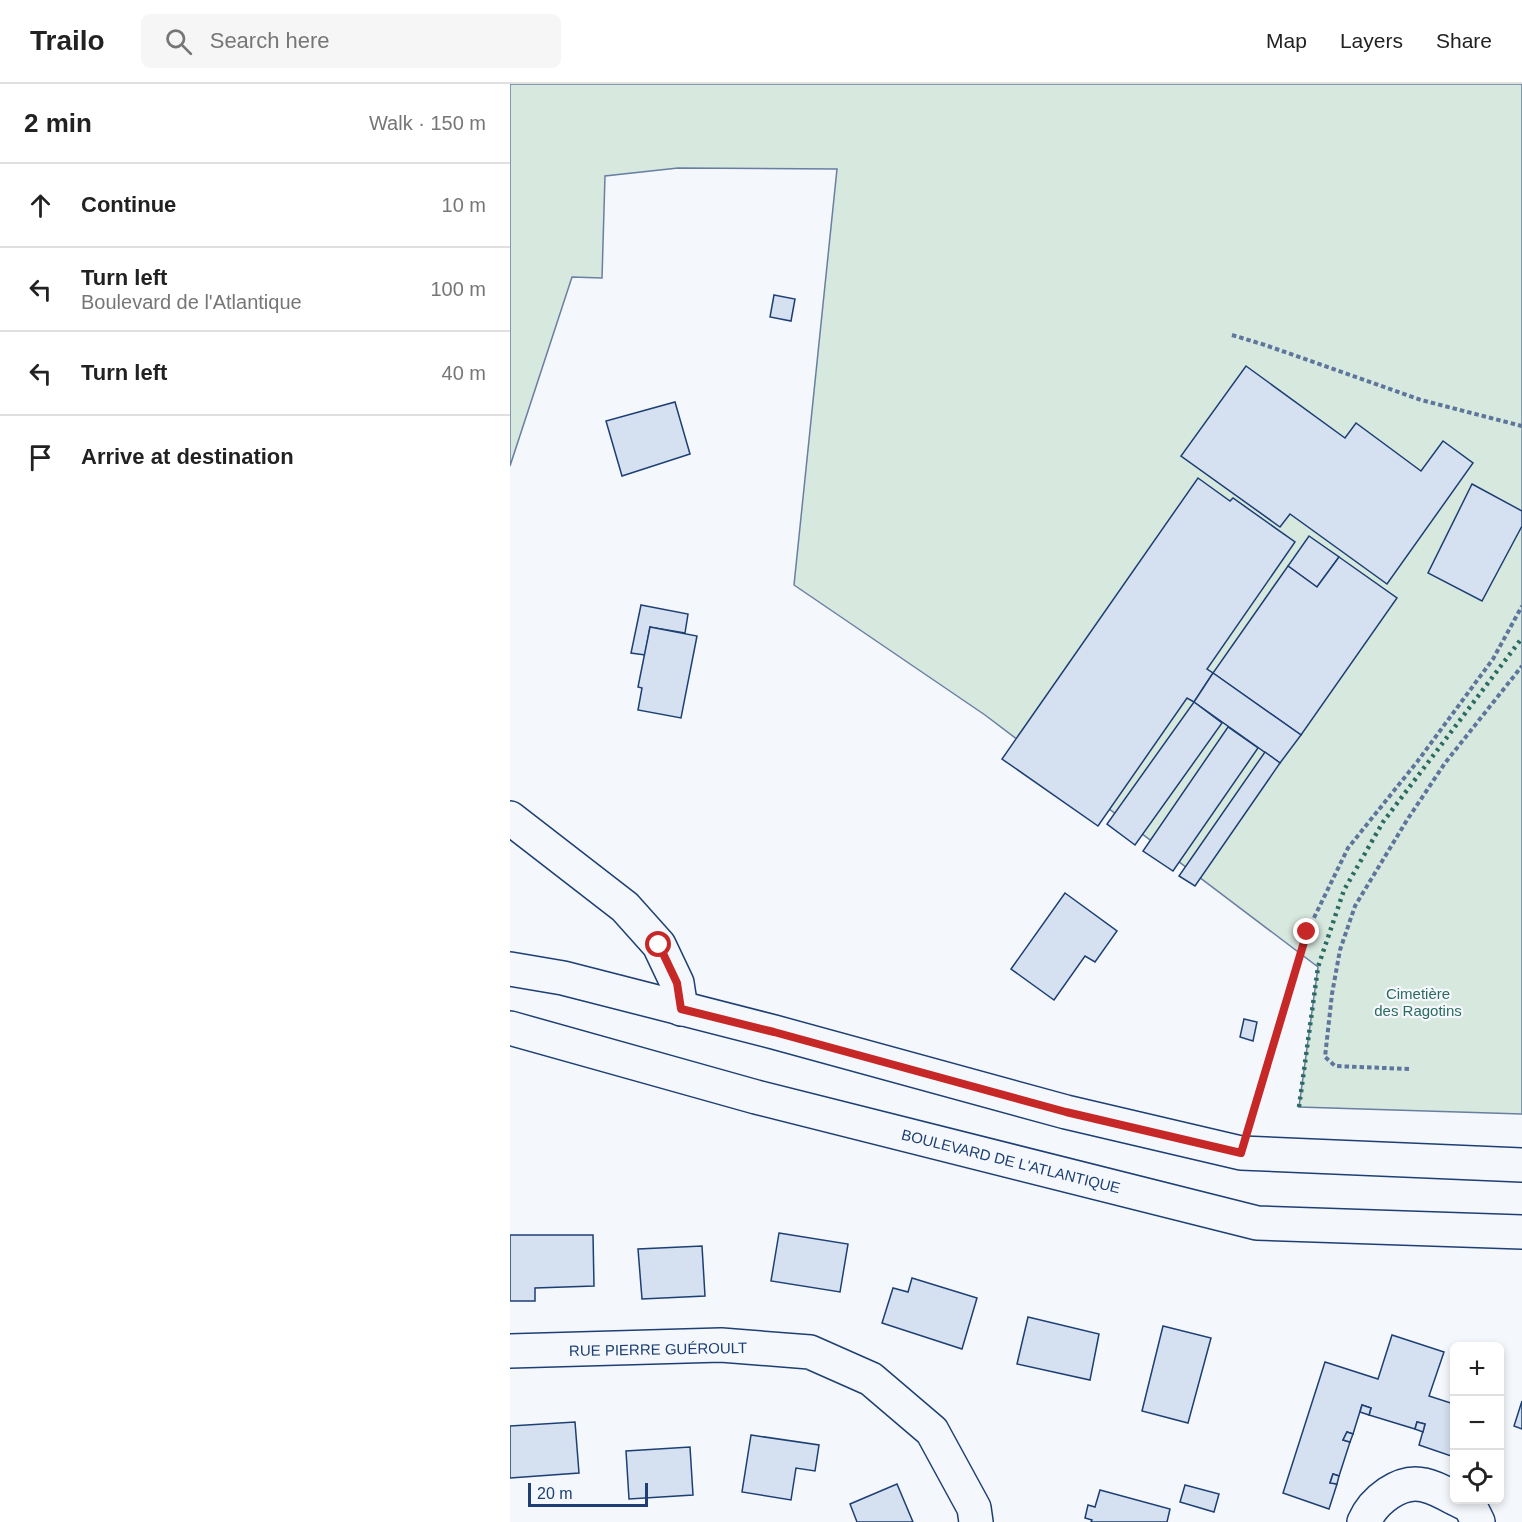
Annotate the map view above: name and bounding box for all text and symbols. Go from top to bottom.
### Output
search box [141,14,561,68]
text: Trailo [30,25,105,56]
icon: search [162,25,195,58]
text: Search here [210,28,330,53]
text: Map [1266,29,1307,52]
text: Layers [1340,29,1403,52]
text: Share [1436,29,1492,52]
text: 2 min [24,108,92,138]
text: Walk · 150 m [369,112,486,134]
icon: ahead [24,189,57,222]
text: Continue [81,192,176,217]
text: 10 m [442,194,486,216]
text: Turn left [81,265,167,290]
icon: left [24,273,57,306]
text: 100 m [430,278,486,300]
text: Boulevard de l'Atlantique [81,291,302,313]
icon: left [24,357,57,390]
text: Turn left [81,360,167,385]
text: 40 m [442,362,486,384]
icon: arrive [24,441,57,474]
text: Arrive at destination [81,444,294,469]
route end [1293,918,1319,944]
route start [645,931,671,957]
park label: Cimetière des Ragotins [1374,985,1462,1019]
street label: BOULEVARD DE L'ATLANTIQUE [900,1126,1122,1196]
street label: RUE PIERRE GUÉROULT [569,1339,747,1359]
map controls [1450,1342,1504,1504]
button: + [1450,1342,1504,1396]
button: − [1450,1396,1504,1450]
button: locate [1450,1450,1504,1504]
scale bar [528,1480,648,1508]
text: 20 m [537,1485,573,1502]

